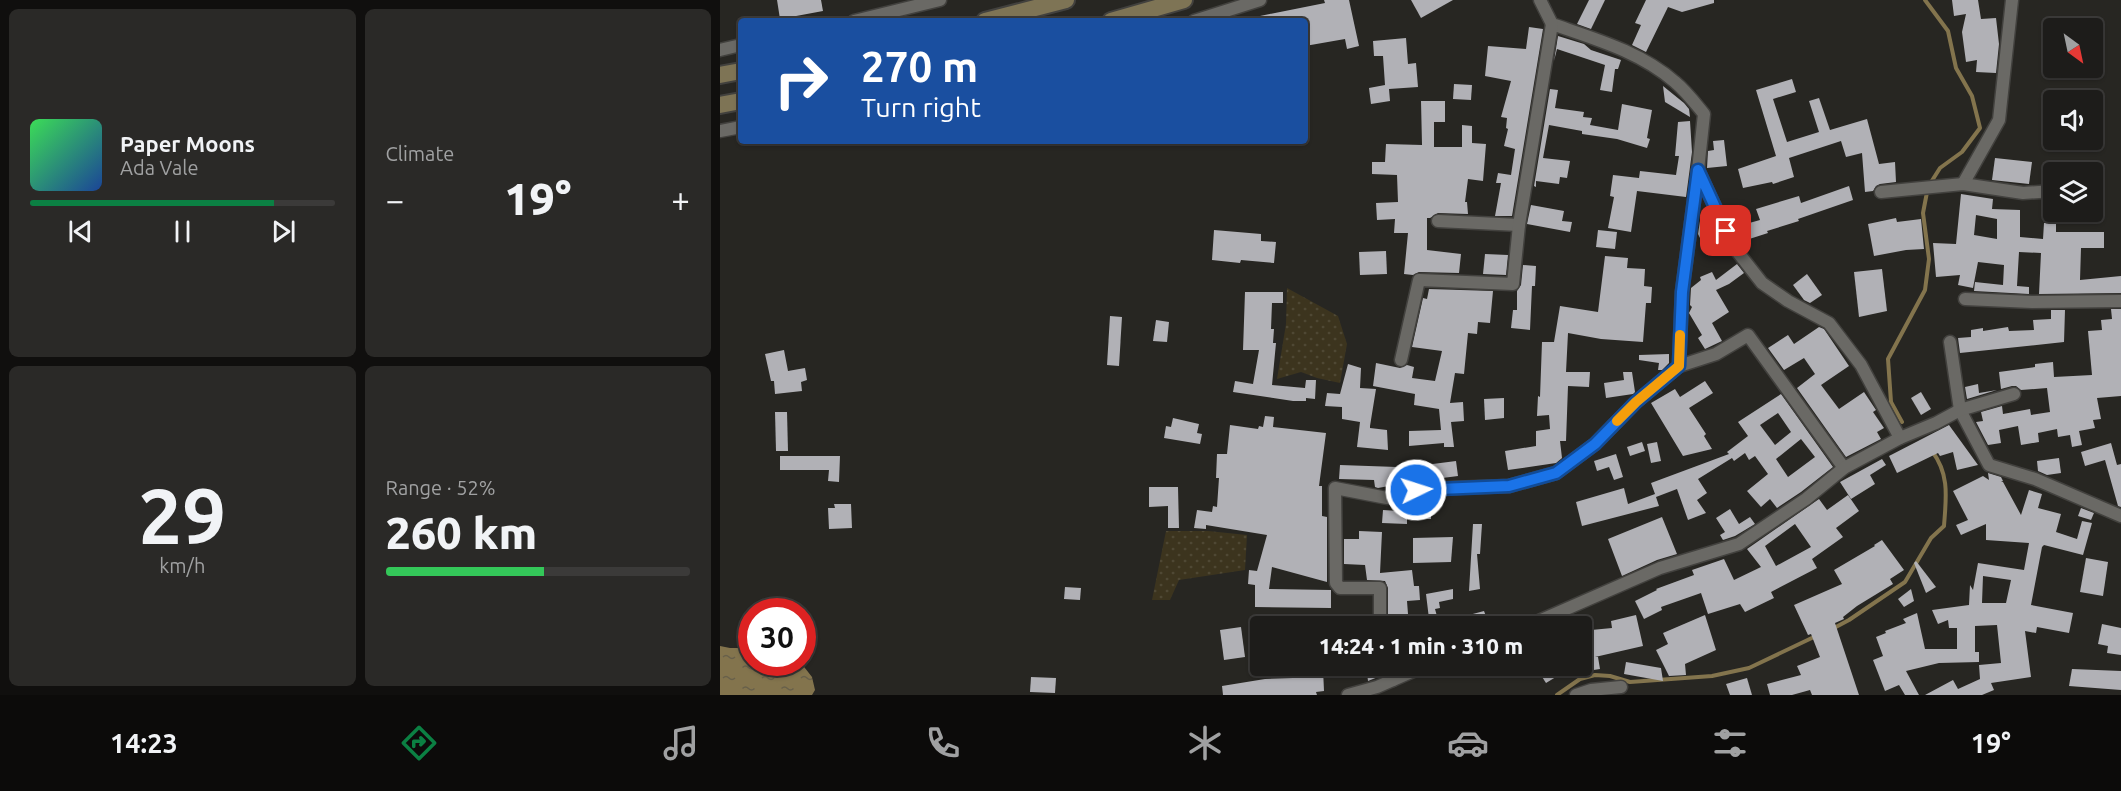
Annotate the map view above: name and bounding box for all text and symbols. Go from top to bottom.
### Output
north arrow [2043,18,2103,78]
map controls [2043,18,2103,222]
icon: right [762,42,840,120]
text: 270 m [861,43,978,90]
button: sound [2043,90,2103,150]
text: Turn right [861,92,981,122]
text: Paper Moons [120,131,255,156]
text: Climate [386,142,454,165]
text: Ada Vale [120,156,198,179]
button: layers [2043,162,2103,222]
text: 19° [504,173,571,224]
text: − [386,181,404,218]
text: + [671,181,690,218]
pin [1700,205,1751,256]
icon: arrive [1709,214,1742,247]
icon: previous [64,215,97,248]
icon: pause [166,215,199,248]
icon: next [267,215,300,248]
position arrow [1384,458,1448,522]
text: 29 [138,471,226,559]
text: Range · 52% [386,476,496,499]
text: 260 km [386,507,537,558]
text: km/h [159,554,205,577]
speed limit sign: 30 [738,598,816,676]
text: 14:24 · 1 min · 310 m [1319,633,1523,658]
icon: directions [398,722,440,764]
icon: music [660,722,702,764]
icon: phone [922,722,964,764]
icon: climate [1184,722,1226,764]
icon: car [1447,722,1489,764]
icon: filters [1709,722,1751,764]
text: 14:23 [110,728,178,758]
text: 19° [1971,728,2011,758]

